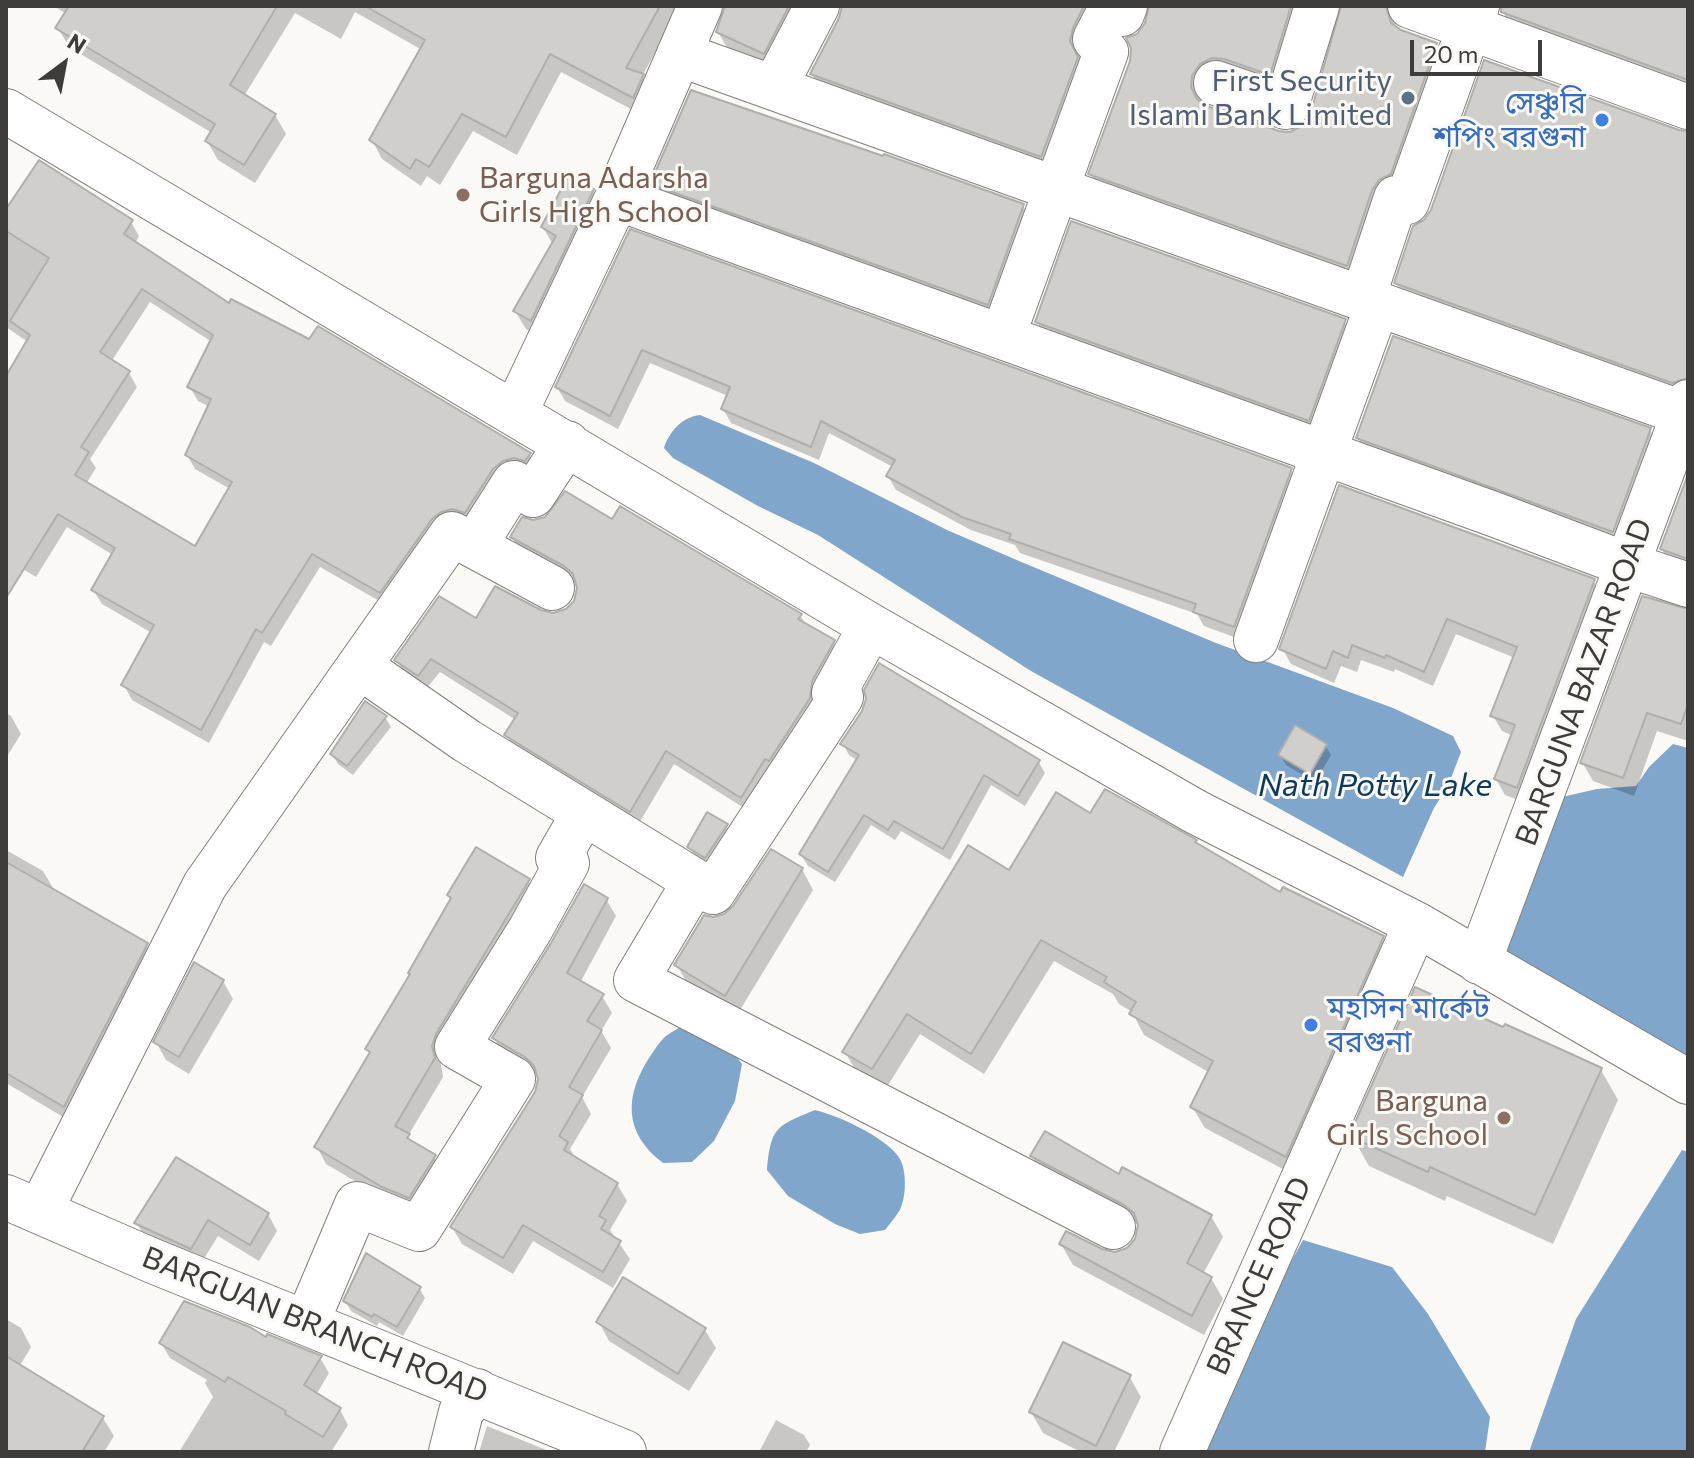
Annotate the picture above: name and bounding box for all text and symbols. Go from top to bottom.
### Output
north arrow [24,24,104,104]
scale bar [1414,24,1546,74]
text: N [63,27,91,59]
text: 20 m [1424,39,1478,68]
place label: First Security Islami Bank Limited [1129,63,1392,134]
place label: সেঞ্চুরি শপিং বরগুনা [1433,85,1586,156]
marker: First Security Islami Bank Limited [1399,89,1417,107]
marker: সেঞ্চুরি শপিং বরগুনা [1593,111,1611,129]
place label: Barguna Adarsha Girls High School [479,160,710,230]
marker: Barguna Adarsha Girls High School [454,186,472,204]
street label: BARGUNA BAZAR ROAD [1508,514,1660,850]
water label: Nath Potty Lake [1258,766,1492,804]
place label: মহসিন মার্কেট বরগুনা [1327,990,1490,1060]
marker: মহসিন মার্কেট বরগুনা [1302,1016,1320,1034]
place label: Barguna Girls School [1326,1083,1488,1154]
marker: Barguna Girls School [1495,1109,1513,1127]
street label: BRANCE ROAD [1199,1171,1319,1381]
street label: BARGUAN BRANCH ROAD [137,1239,493,1411]

